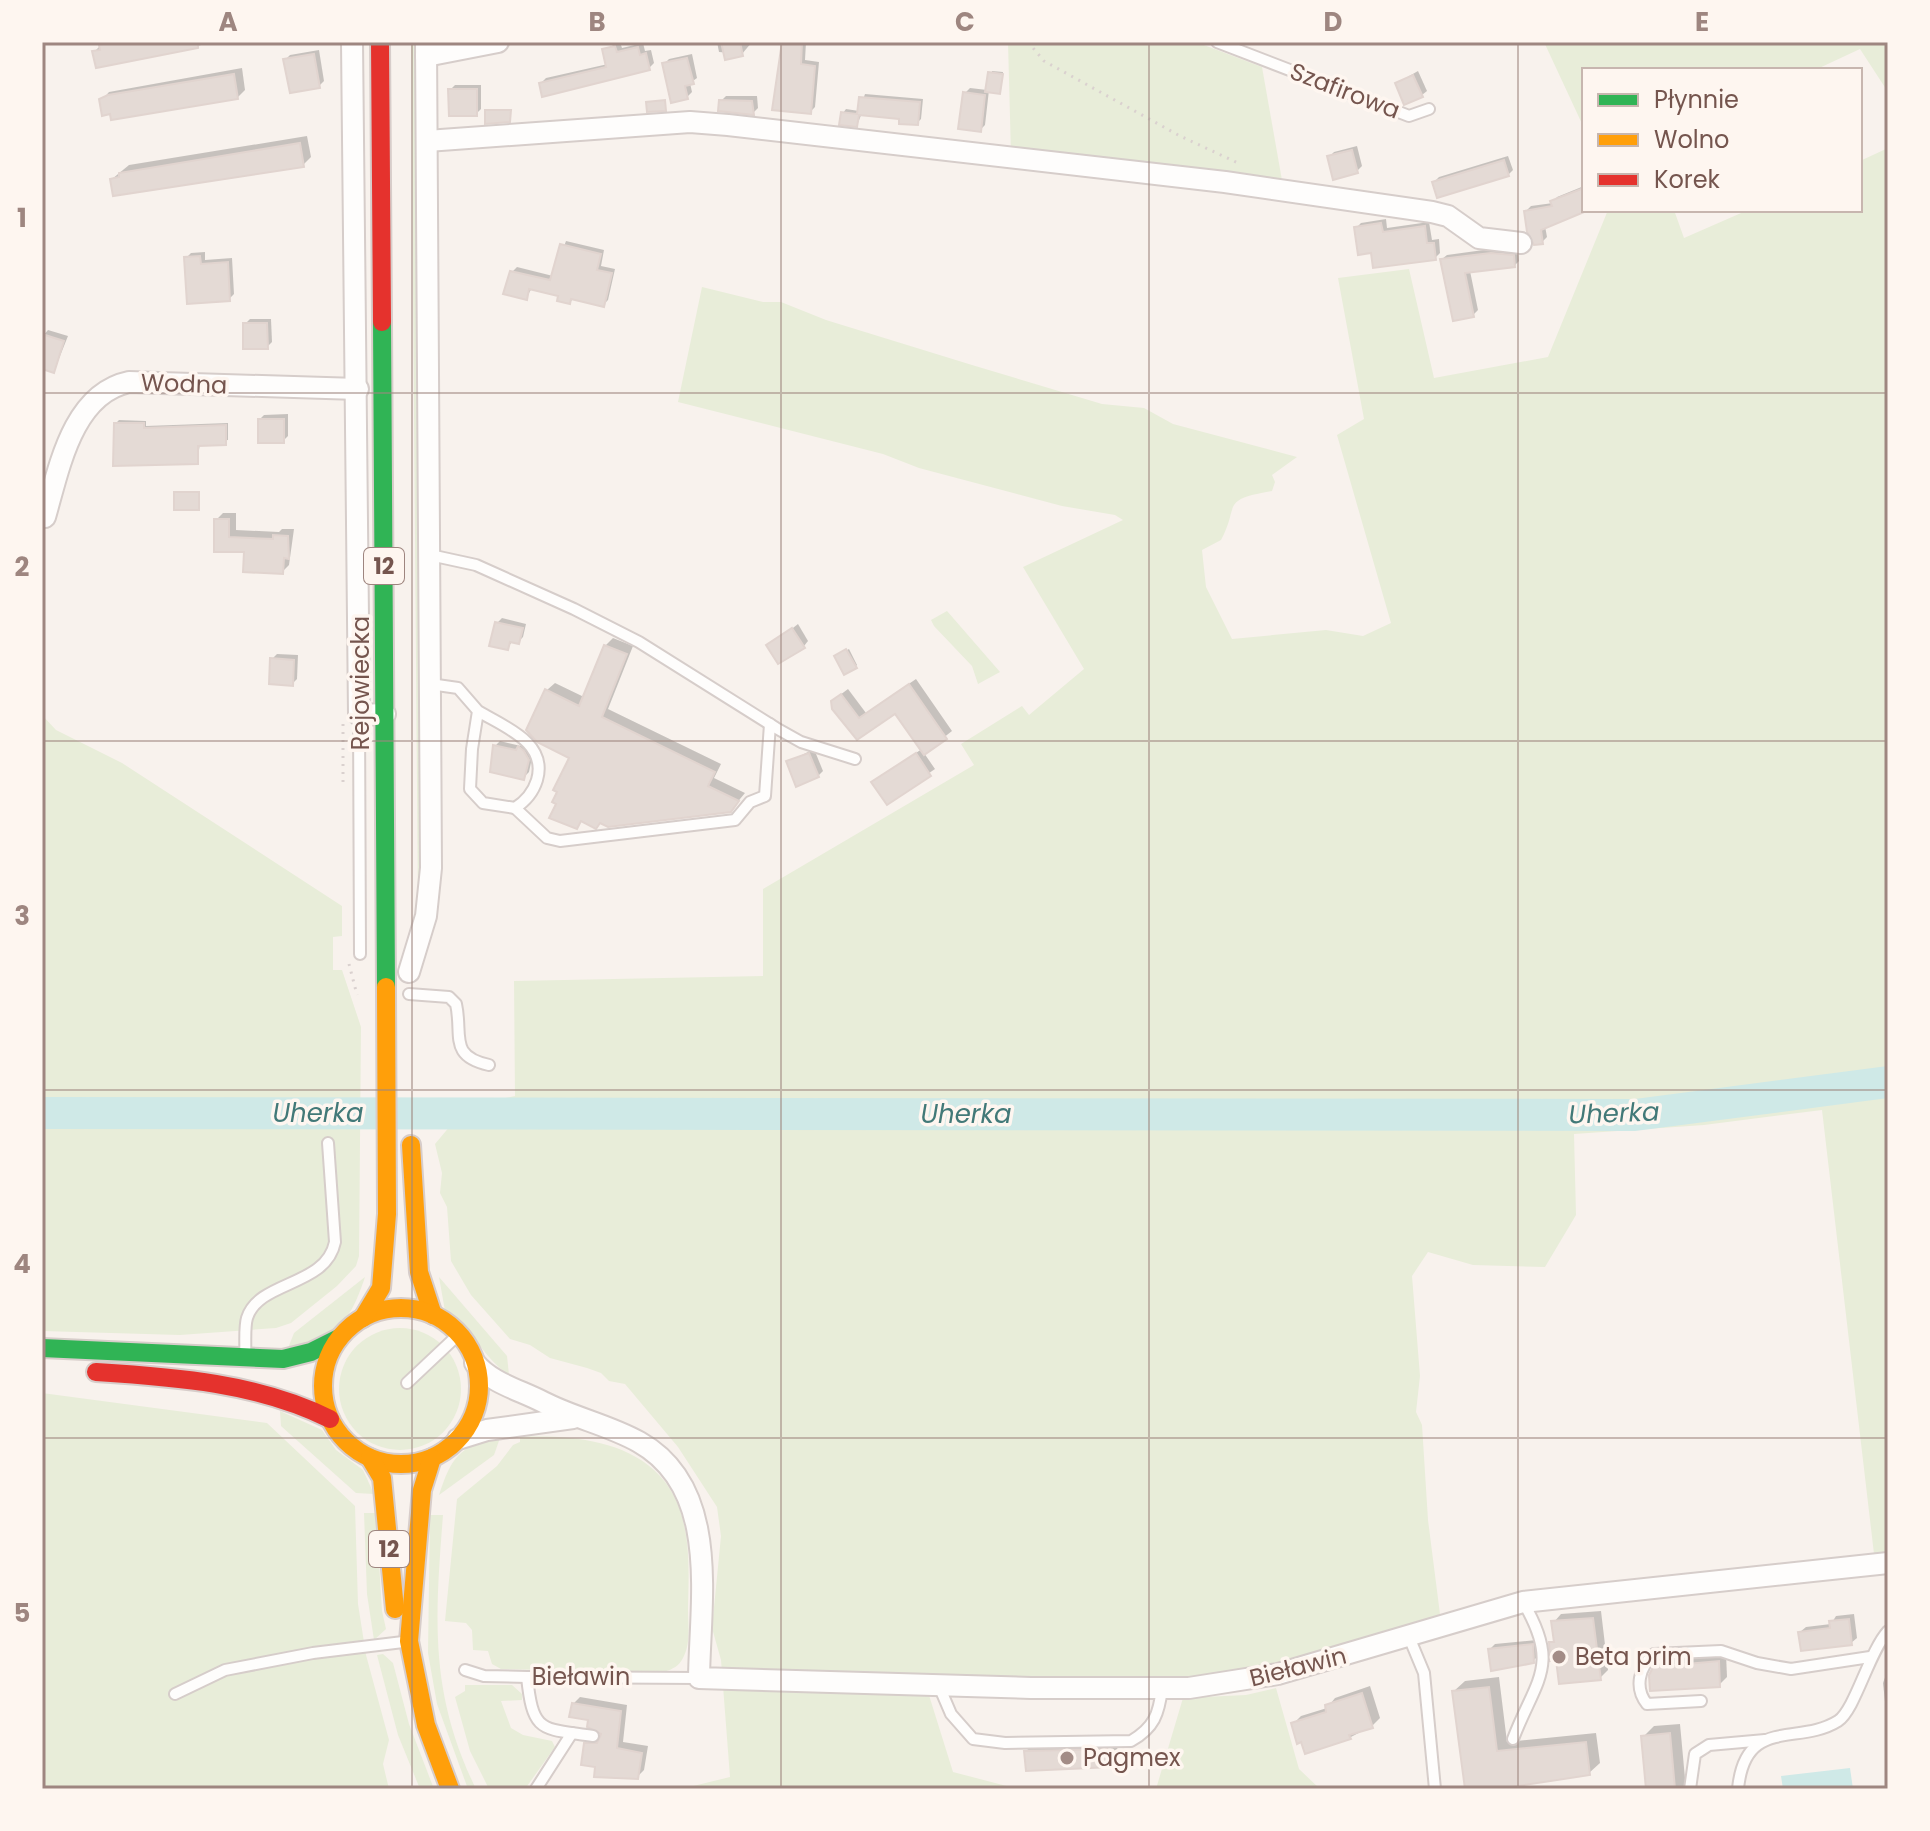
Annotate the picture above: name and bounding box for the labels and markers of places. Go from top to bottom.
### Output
place label: Beta prim [1575,1640,1692,1673]
marker: Beta prim [1550,1648,1568,1666]
place label: Pagmex [1083,1741,1181,1774]
marker: Pagmex [1058,1749,1076,1767]

